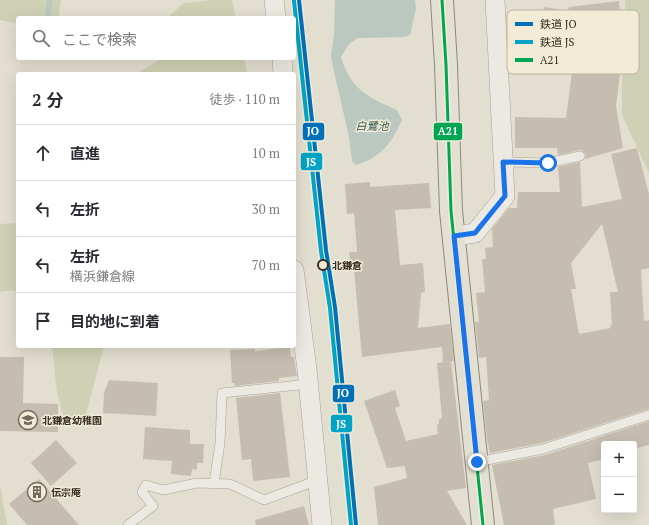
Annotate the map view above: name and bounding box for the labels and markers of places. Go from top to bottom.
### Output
marker: 北鎌倉 [317,259,329,271]
place label: 北鎌倉 [332,259,362,272]
school or university icon: 北鎌倉幼稚園 [17,409,39,431]
place label: 北鎌倉幼稚園 [42,414,102,427]
building icon: 伝宗庵 [26,481,48,503]
place label: 伝宗庵 [51,486,81,499]

